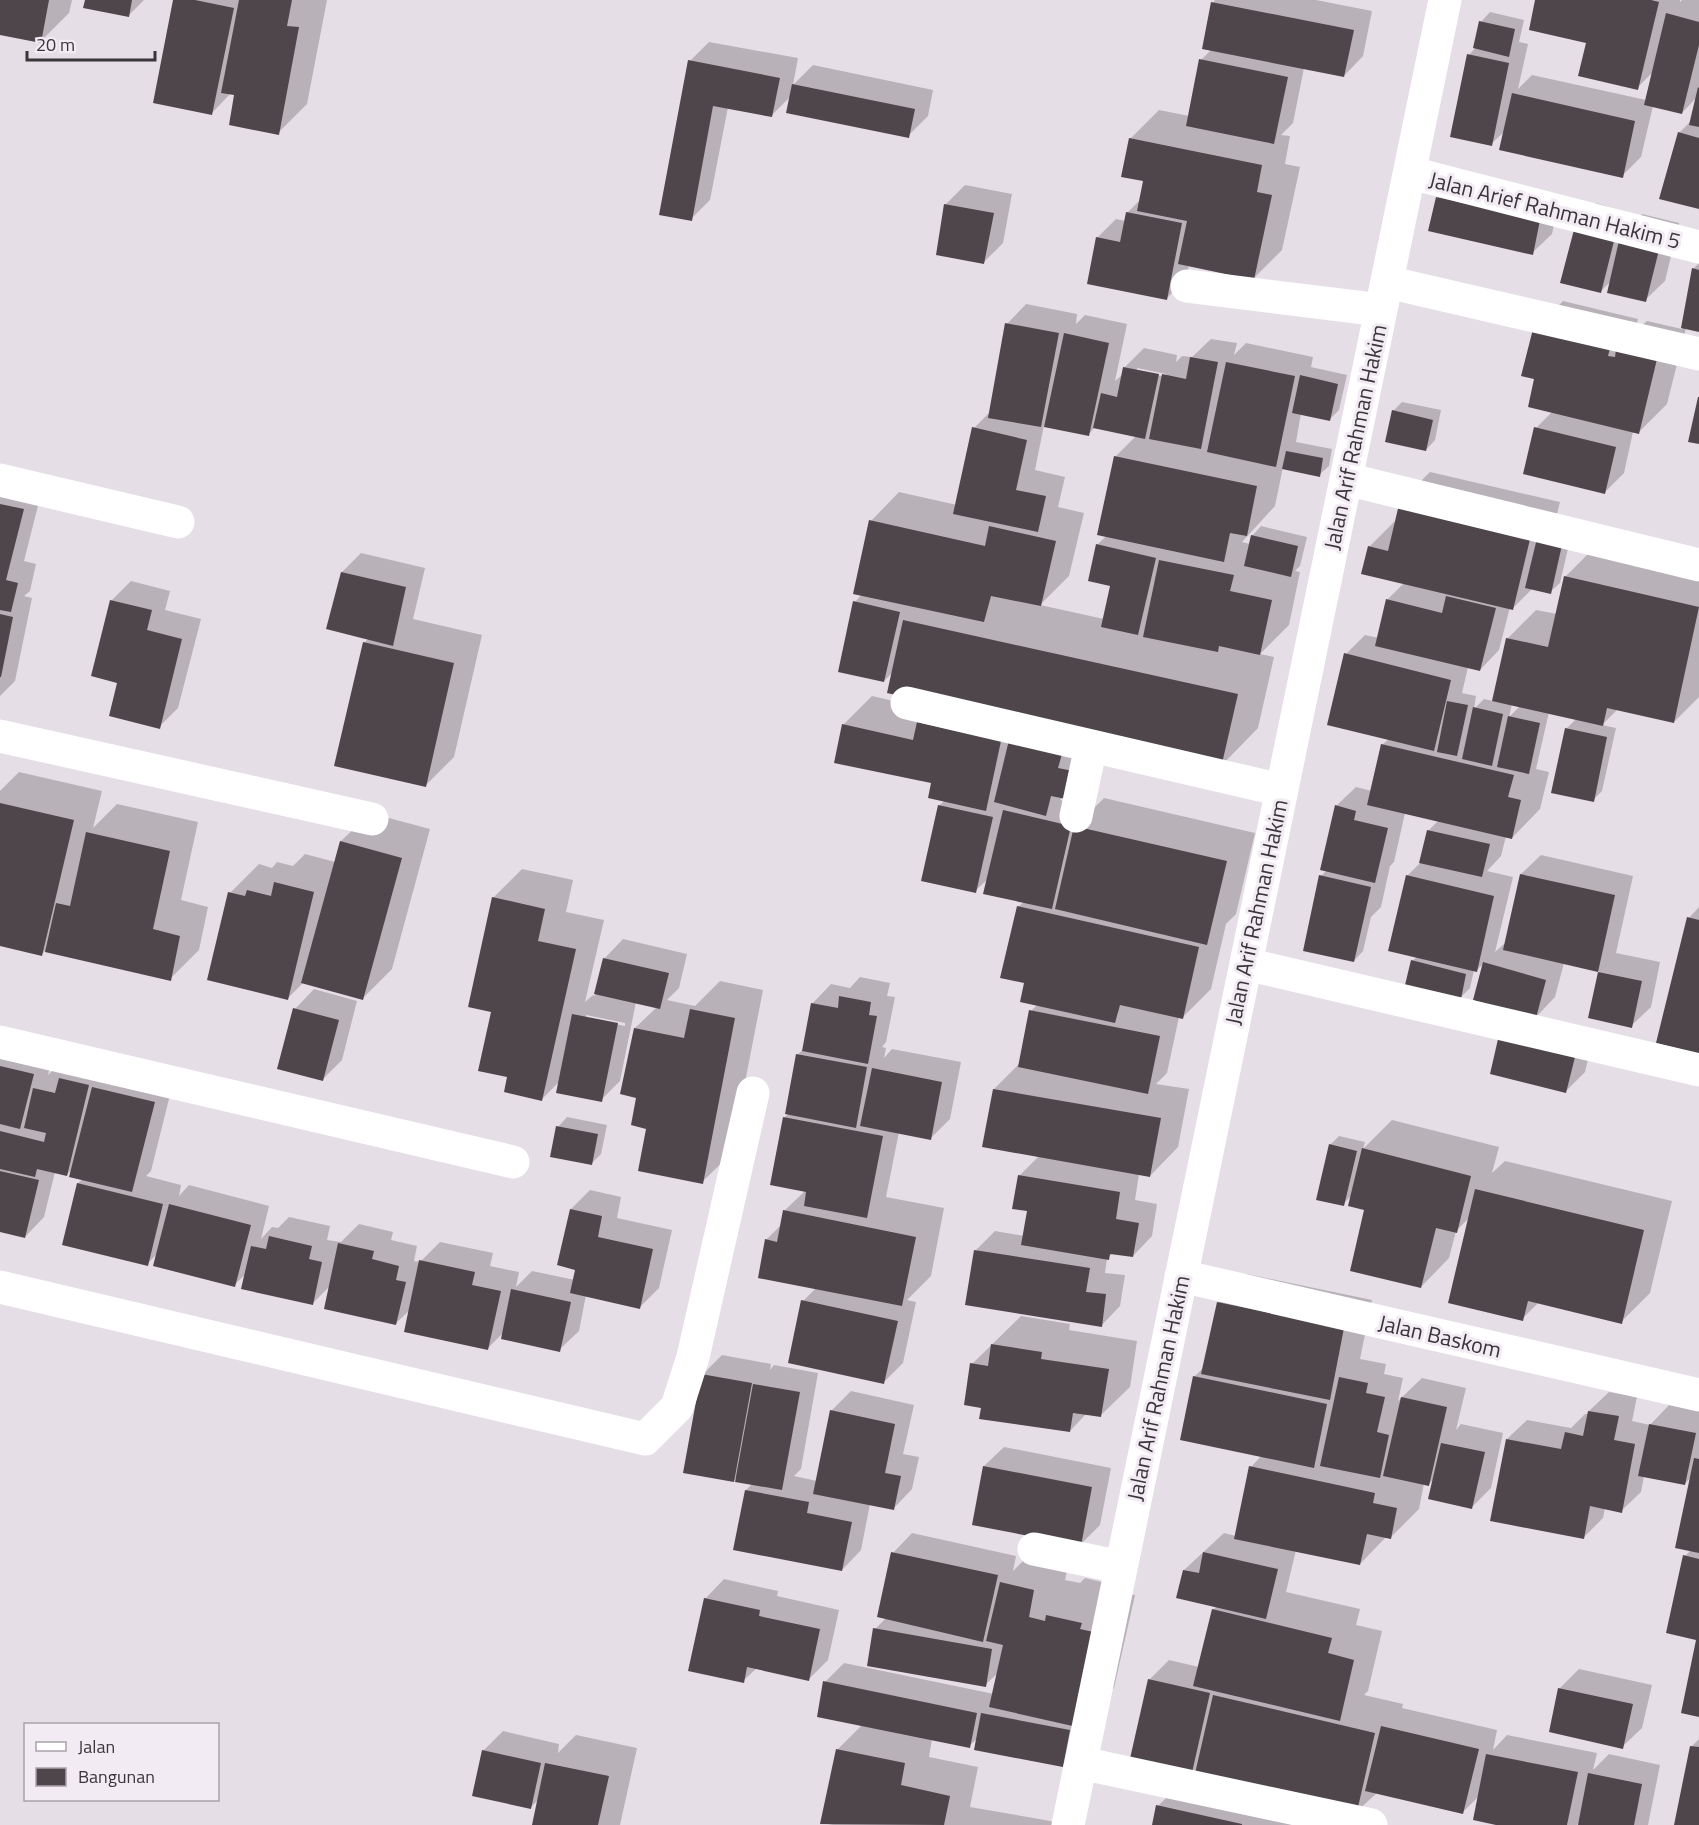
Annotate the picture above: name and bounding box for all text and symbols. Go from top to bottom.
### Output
scale bar [27,24,154,62]
text: 20 m [36,31,75,58]
street label: Jalan Arief Rahman Hakim 5 [1426,162,1684,258]
street label: Jalan Arif Rahman Hakim [1314,321,1396,553]
street label: Jalan Arif Rahman Hakim [1215,796,1297,1028]
street label: Jalan Arif Rahman Hakim [1117,1272,1199,1504]
street label: Jalan Baskom [1375,1305,1505,1367]
legend [24,1723,219,1801]
text: Jalan [78,1733,115,1760]
text: Bangunan [78,1763,155,1790]

